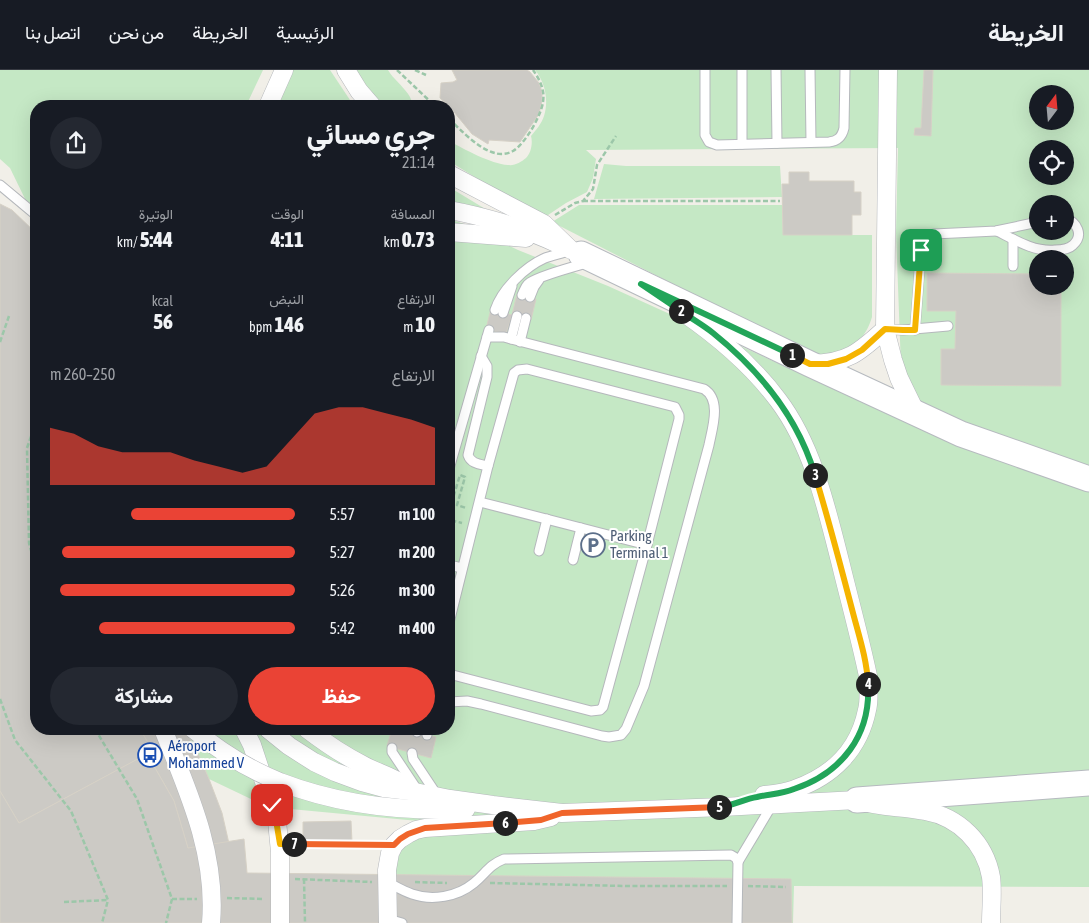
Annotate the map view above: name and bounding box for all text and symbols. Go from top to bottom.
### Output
text: الخريطة [988,19,1064,46]
text: اتصل بنا [25,22,81,43]
text: من نحن [109,22,164,43]
text: الخريطة [192,22,248,43]
text: الرئيسية [276,22,334,43]
north arrow [1029,85,1074,130]
map controls [1029,85,1074,295]
button: share [50,117,102,169]
text: جري مسائي [306,118,435,150]
button: locate [1029,140,1074,185]
text: 21:14 [402,153,435,171]
button: + [1029,195,1074,240]
text: الوتيرة [139,206,173,222]
text: الوقت [271,206,304,222]
text: المسافة [391,206,435,222]
text: 5:44 [140,227,173,251]
text: 4:11 [271,227,304,251]
text: 0.73 [402,227,435,251]
pin [900,229,942,271]
text: /km [117,234,140,250]
text: km [383,234,402,250]
icon: arrive [907,236,935,264]
button: − [1029,250,1074,295]
text: النبض [269,291,304,307]
text: الارتفاع [397,291,435,307]
text: kcal [152,293,173,309]
pin: 2 [668,298,694,324]
text: 2 [678,303,685,319]
text: 56 [153,309,173,333]
text: 146 [274,312,304,336]
text: 10 [415,312,435,336]
text: bpm [249,319,274,335]
text: m [403,319,415,335]
pin: 1 [780,342,804,368]
text: 1 [789,347,796,363]
text: 250–260 m [50,365,115,383]
text: الارتفاع [392,366,435,384]
pin: 3 [802,462,828,488]
text: 3 [812,467,819,483]
text: 5:57 [330,505,355,523]
text: 100 m [399,505,435,523]
place label: Parking Terminal 1 [610,527,669,561]
parking icon: Parking Terminal 1 [580,532,606,558]
text: 5:27 [330,543,355,561]
text: 200 m [399,543,435,561]
text: 5:26 [330,581,355,599]
text: 300 m [399,581,435,599]
text: 5:42 [330,619,355,637]
text: 400 m [399,619,435,637]
button: مشاركة [50,667,238,725]
button: حفظ [248,667,435,725]
pin: 4 [856,672,880,696]
text: 4 [865,676,872,692]
place label: Aéroport Mohammed V [168,737,245,771]
bus stop icon: Aéroport Mohammed V [137,742,163,768]
pin [251,784,293,826]
icon: check [258,791,286,819]
pin: 5 [706,794,732,820]
text: 5 [716,799,723,815]
pin: 6 [492,810,518,836]
text: 6 [502,815,509,831]
pin: 7 [282,832,306,856]
text: 7 [291,836,298,852]

